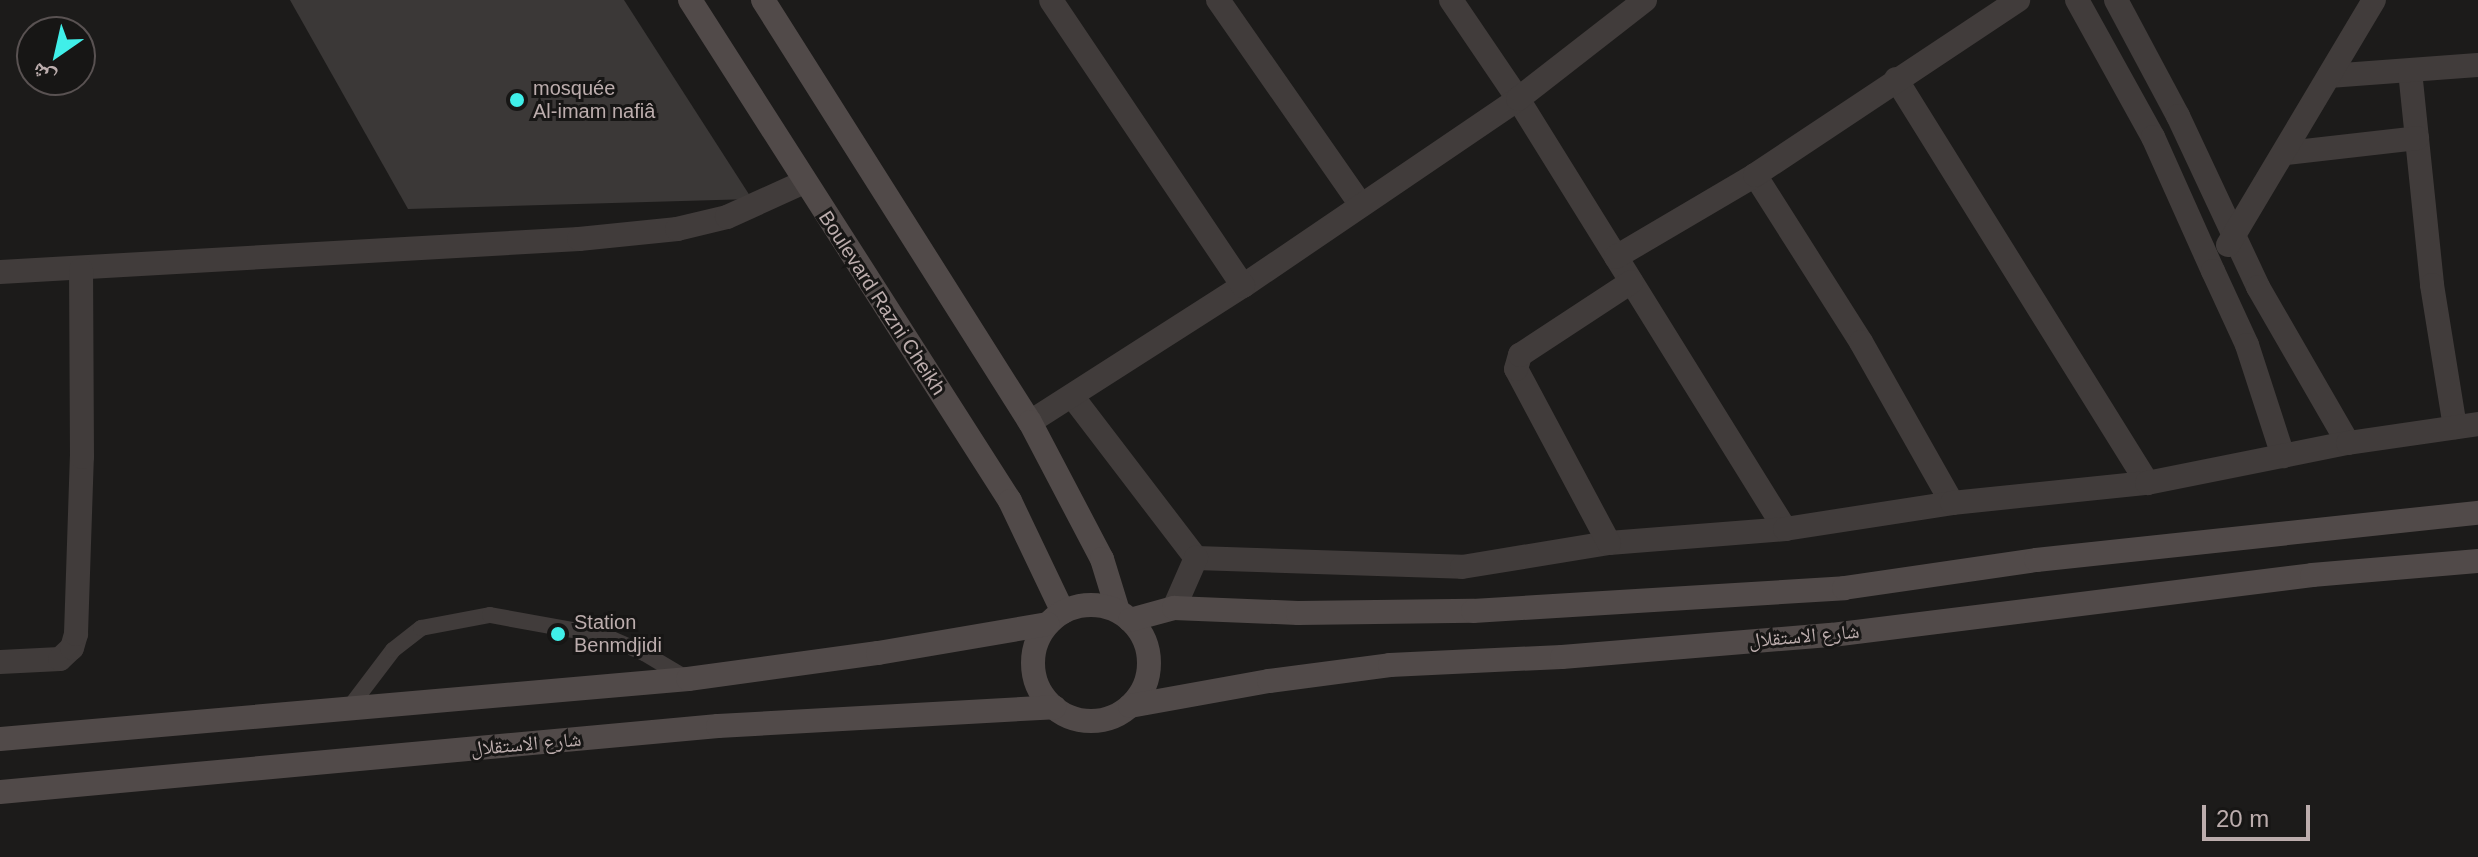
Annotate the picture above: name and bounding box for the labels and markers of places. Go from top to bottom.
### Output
place label: mosquée Al-imam nafiâ [533,76,655,123]
marker: mosquée Al-imam nafiâ [508,91,526,109]
place label: Station Benmdjidi [574,610,662,657]
marker: Station Benmdjidi [549,625,567,643]

